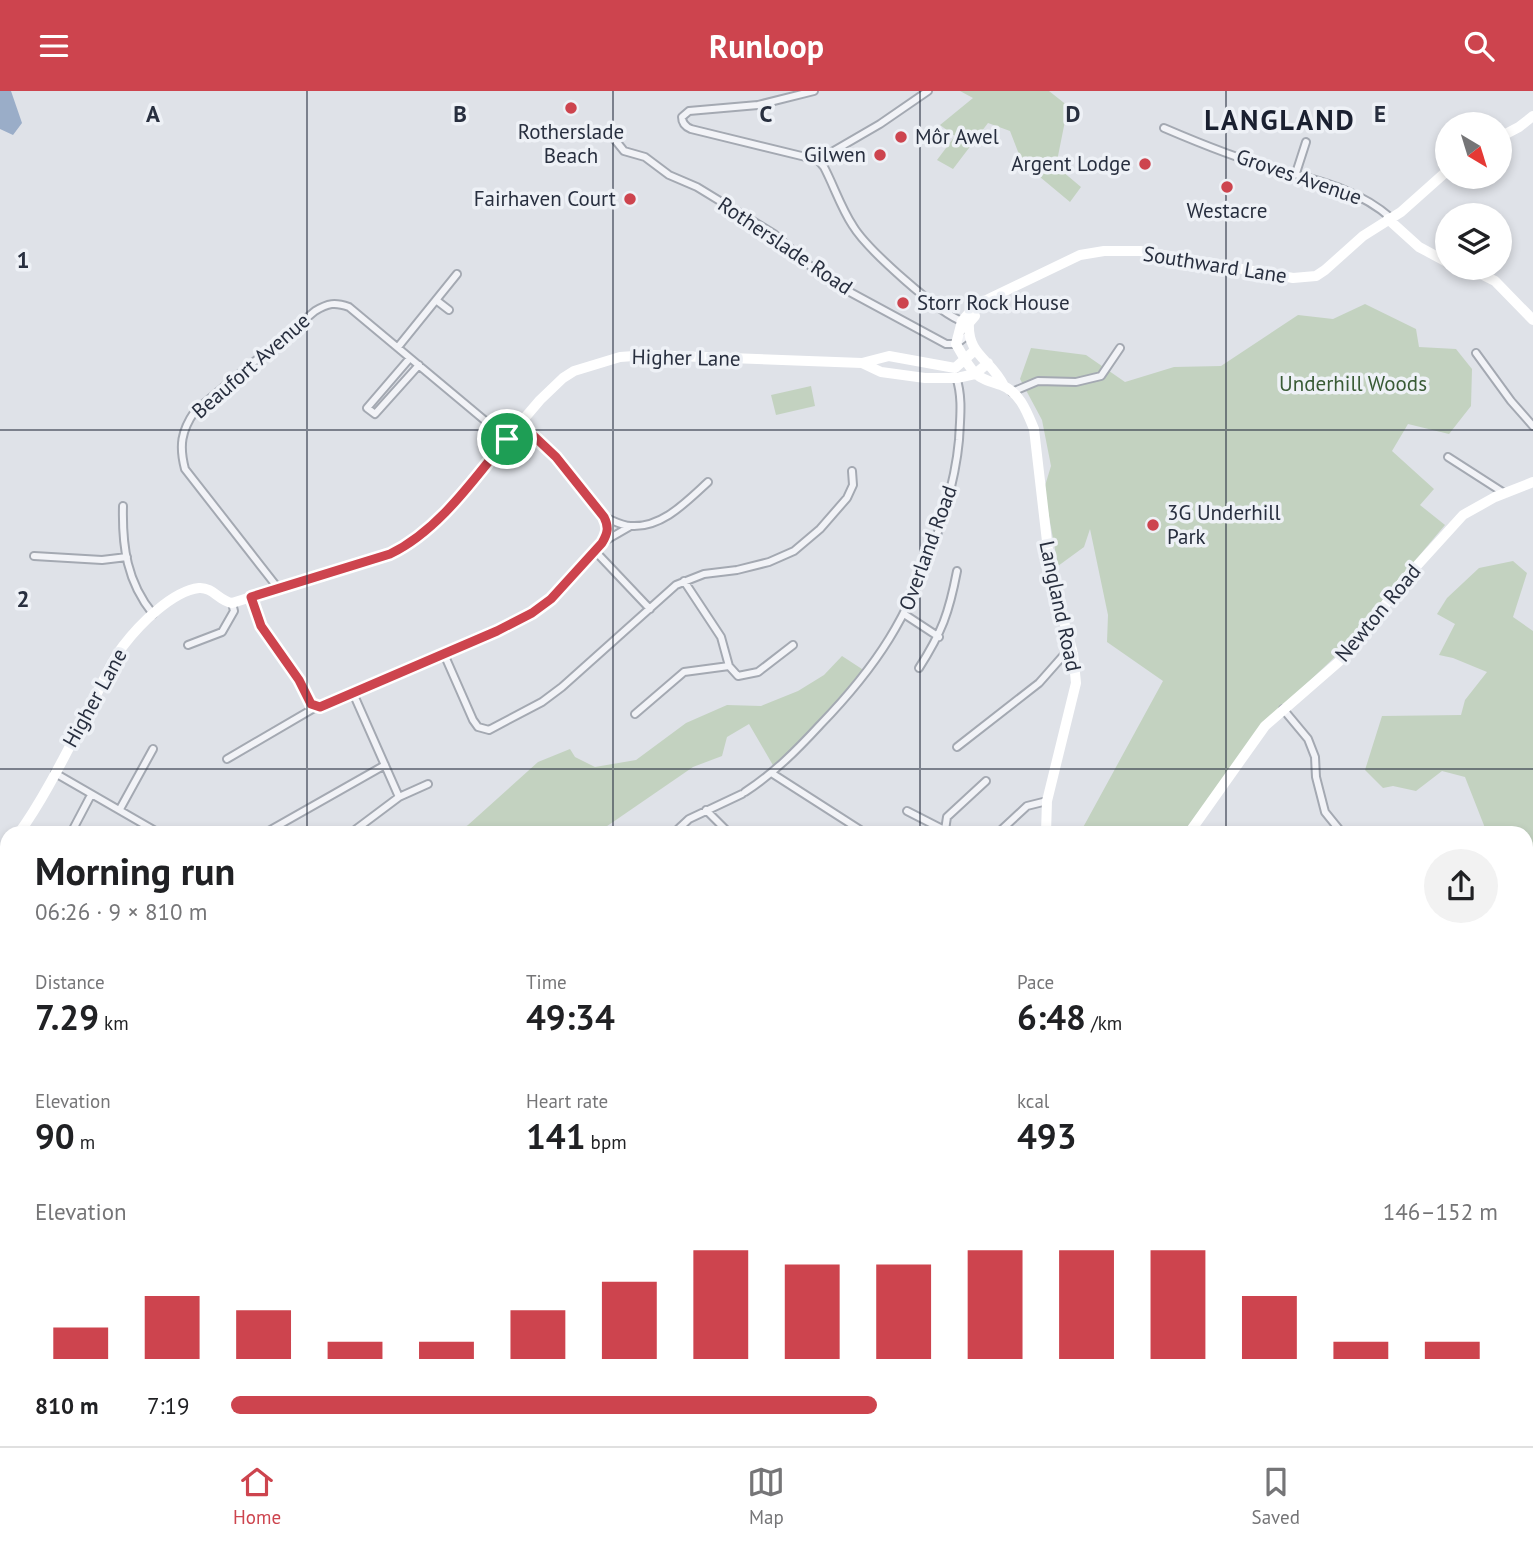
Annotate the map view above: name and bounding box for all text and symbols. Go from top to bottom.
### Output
text: Runloop [709,25,824,67]
icon: menu [35,27,73,65]
icon: search [1460,27,1498,65]
text: A [146,99,160,128]
text: B [453,99,467,128]
text: C [760,99,773,128]
text: D [1066,99,1080,128]
text: E [1374,99,1386,128]
marker: Rotherslade Beach [563,100,579,116]
district label: LANGLAND [1204,101,1356,138]
north arrow [1435,112,1512,189]
map controls [1435,112,1512,280]
place label: Rotherslade Beach [518,118,624,169]
place label: Môr Awel [915,123,999,150]
marker: Môr Awel [893,129,909,145]
place label: Gilwen [804,141,866,168]
street label: Groves Avenue [1233,142,1365,211]
marker: Gilwen [872,147,888,163]
place label: Argent Lodge [1011,150,1131,177]
marker: Argent Lodge [1137,156,1153,172]
marker: Westacre [1219,179,1235,195]
place label: Fairhaven Court [474,185,616,212]
marker: Fairhaven Court [622,191,638,207]
street label: Rotherslade Road [713,191,858,301]
place label: Westacre [1187,197,1267,224]
button: layers [1435,203,1512,280]
street label: Southward Lane [1141,240,1289,289]
text: 1 [16,245,30,274]
place label: Storr Rock House [917,289,1070,316]
marker: Storr Rock House [895,295,911,311]
street label: Beaufort Avenue [186,307,315,424]
street label: Higher Lane [631,343,741,372]
park label: Underhill Woods [1279,370,1427,397]
pin [477,409,537,469]
icon: arrive [488,420,526,458]
street label: Overland Road [892,482,963,614]
place label: 3G Underhill Park [1167,499,1281,550]
marker: 3G Underhill Park [1145,517,1161,533]
street label: Langland Road [1033,538,1088,674]
street label: Newton Road [1329,558,1426,667]
text: 2 [16,584,30,613]
street label: Higher Lane [56,644,133,752]
text: Morning run [35,846,235,895]
button: share [1424,849,1498,923]
text: 06:26 · 9 × 810 m [35,897,207,926]
text: Distance [35,970,105,994]
text: Time [526,970,567,994]
text: Pace [1017,970,1054,994]
text: 7.29 [35,994,99,1040]
text: 49:34 [526,994,615,1040]
text: 6:48 [1017,994,1086,1040]
text: km [99,1011,129,1035]
text: /km [1086,1011,1122,1035]
text: Elevation [35,1089,111,1113]
text: Heart rate [526,1089,608,1113]
text: kcal [1017,1089,1049,1113]
text: 90 [35,1113,75,1159]
text: 141 [526,1113,586,1159]
text: 493 [1017,1113,1077,1159]
text: m [75,1130,95,1154]
text: bpm [586,1130,627,1154]
text: Elevation [35,1197,127,1226]
text: 146–152 m [1383,1197,1498,1226]
text: 810 m [35,1391,98,1420]
text: 7:19 [147,1391,190,1420]
tab: Home [233,1463,281,1529]
tab: Map [747,1463,785,1529]
tab: Saved [1252,1463,1300,1529]

